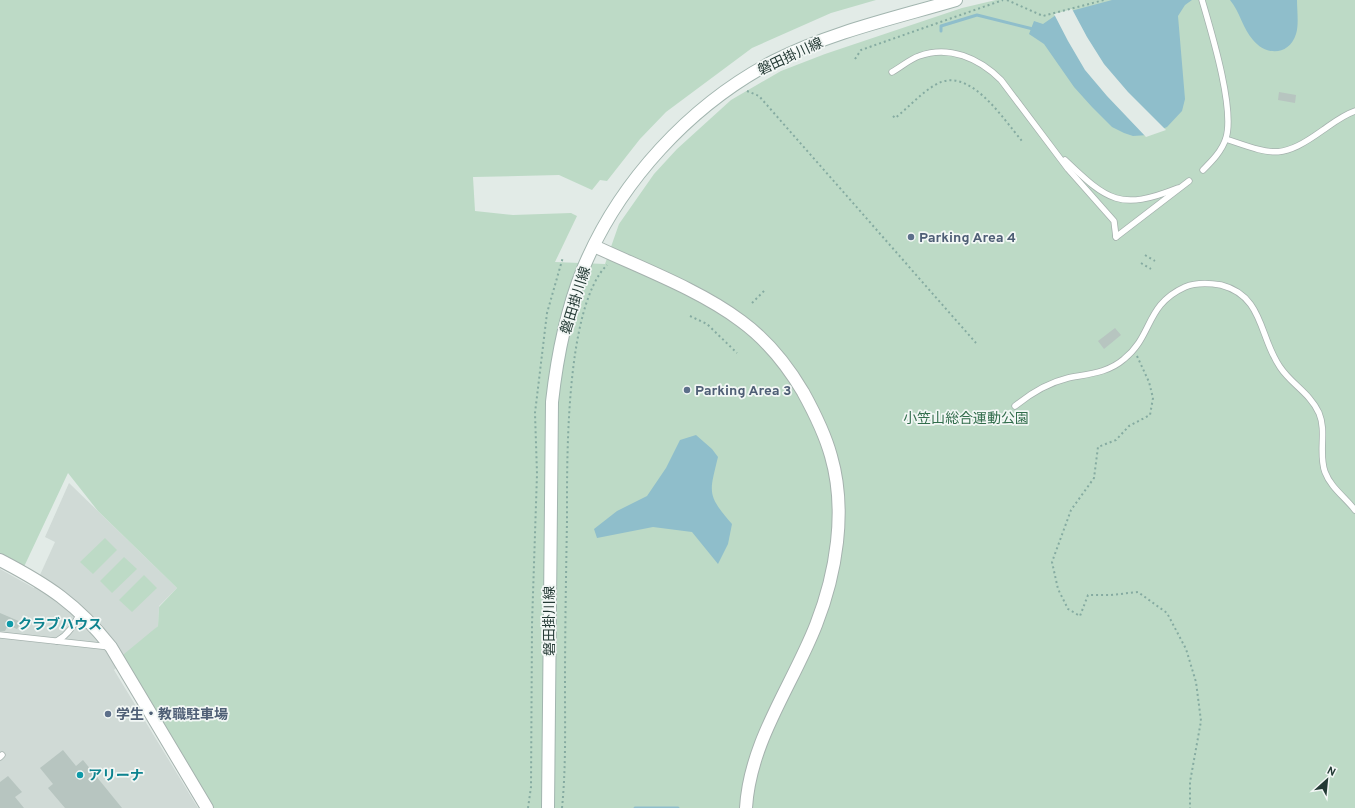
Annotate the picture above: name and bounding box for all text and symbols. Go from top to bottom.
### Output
street label: 磐田掛川線 [755,34,826,80]
place label: Parking Area 4 [919,230,1016,247]
marker: Parking Area 4 [906,232,916,242]
street label: 磐田掛川線 [557,264,595,336]
place label: Parking Area 3 [695,383,791,400]
marker: Parking Area 3 [682,385,692,395]
park label: 小笠山総合運動公園 [903,411,1029,428]
street label: 磐田掛川線 [541,586,559,656]
place label: クラブハウス [18,616,102,634]
marker: クラブハウス [5,619,15,629]
place label: 学生・教職駐車場 [116,706,228,724]
marker: 学生・教職駐車場 [103,709,113,719]
north arrow [1307,760,1347,800]
text: N [1324,764,1338,780]
place label: アリーナ [88,768,144,785]
marker: アリーナ [75,770,85,780]

